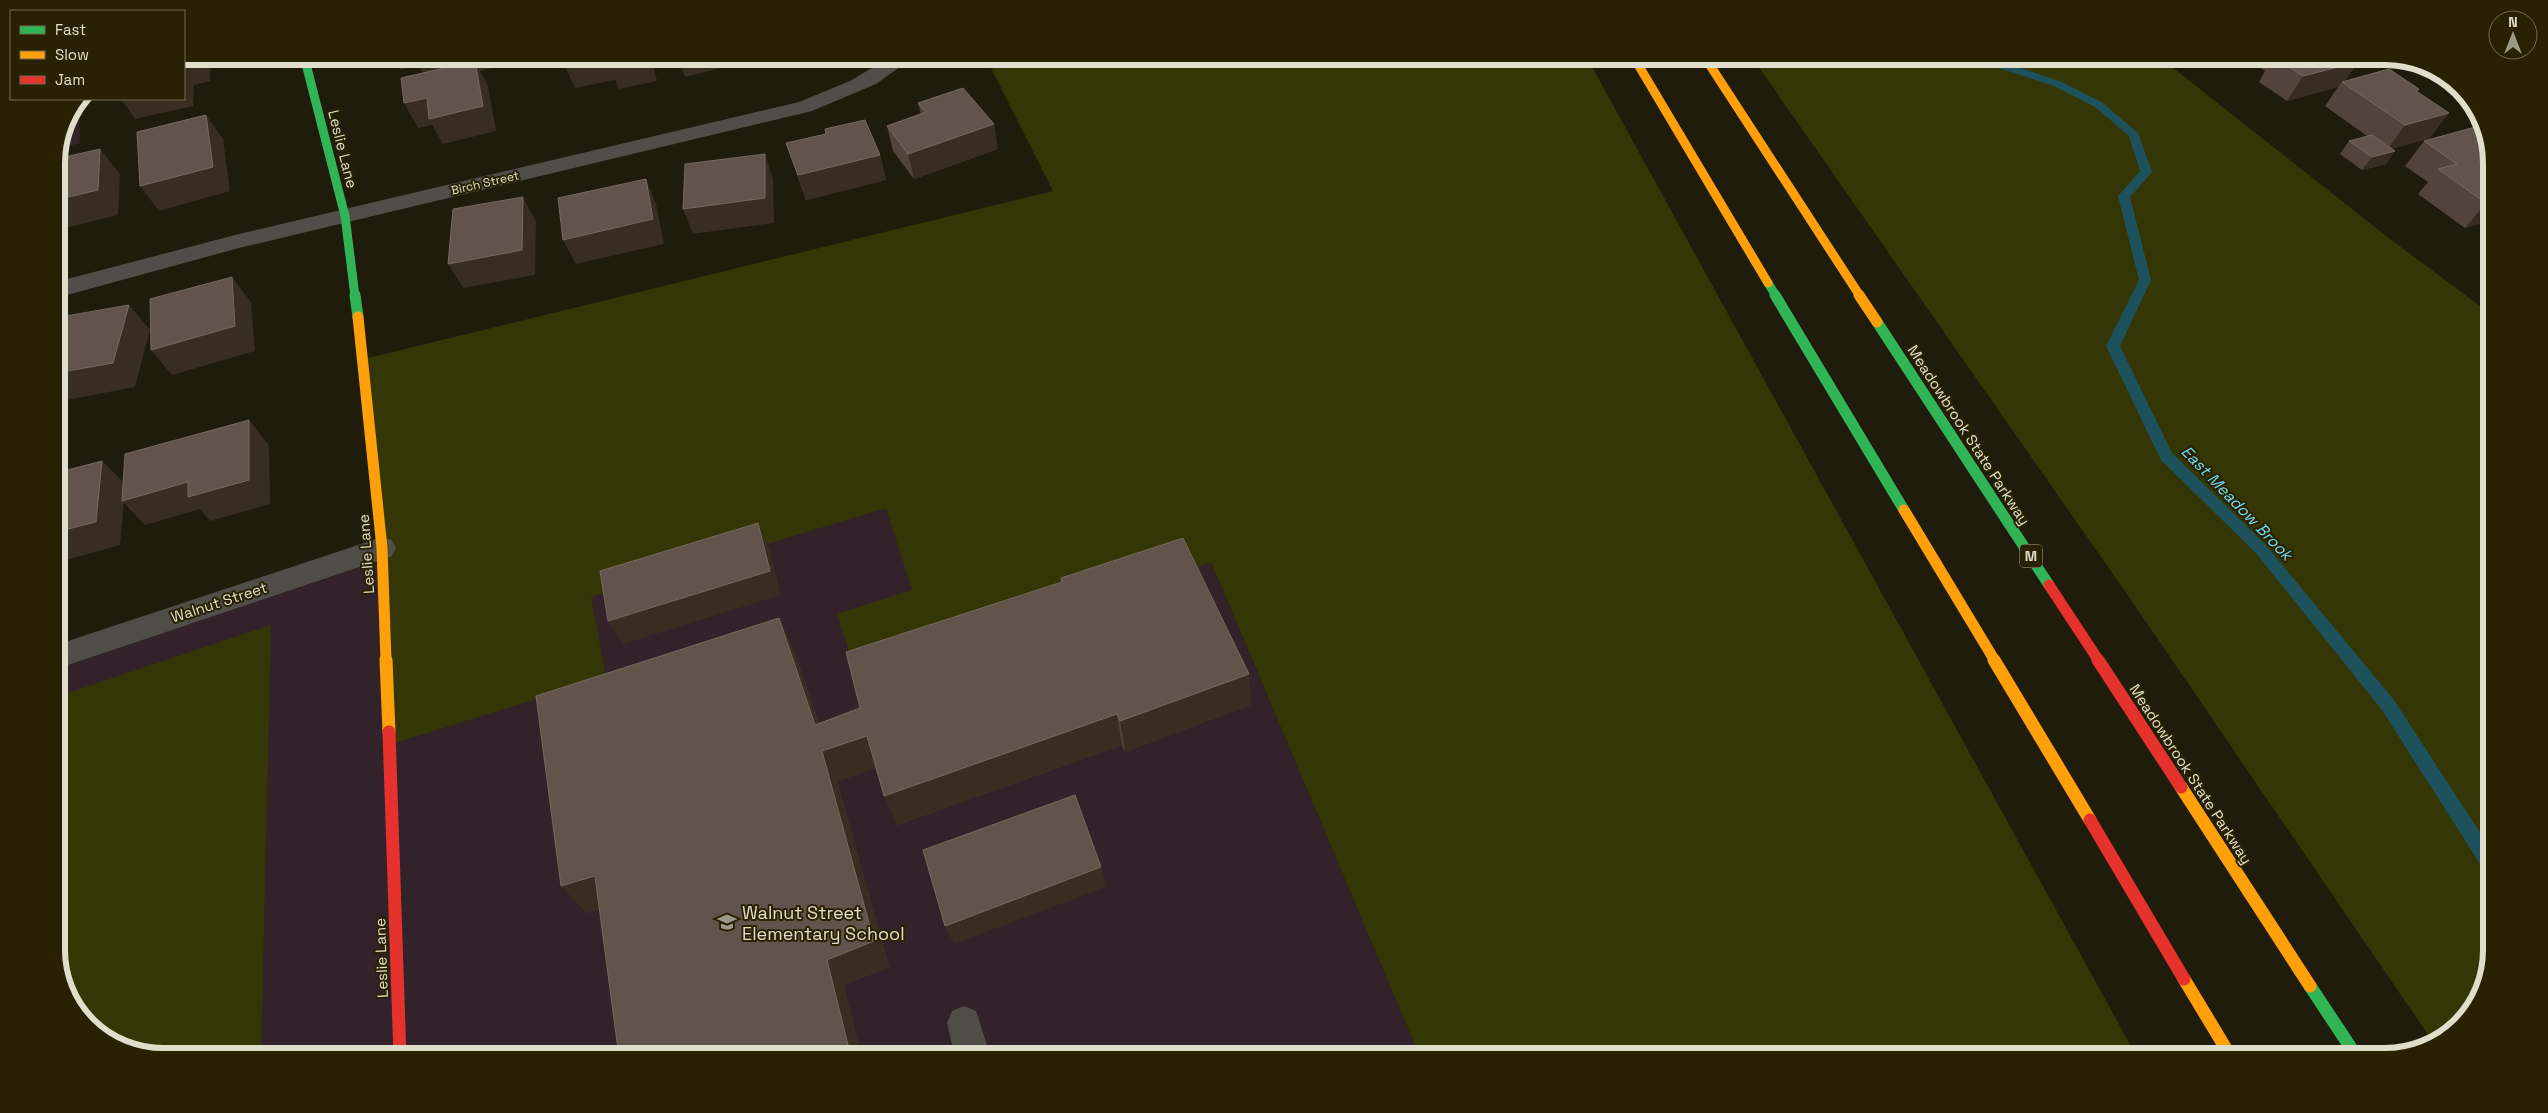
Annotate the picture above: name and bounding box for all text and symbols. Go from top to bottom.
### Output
legend [10,10,185,100]
north arrow [2488,10,2538,60]
text: N [2508,13,2518,31]
text: Fast [55,20,86,39]
text: Slow [55,45,89,64]
text: Jam [55,70,85,89]
street label: Leslie Lane [324,108,362,190]
street label: Birch Street [449,167,521,199]
street label: Meadowbrook State Parkway [1904,341,2034,529]
water label: East Meadow Brook [2177,441,2299,567]
street label: Leslie Lane [354,513,378,595]
road number: M [2020,544,2042,568]
street label: Walnut Street [168,577,270,627]
street label: Meadowbrook State Parkway [2126,680,2256,868]
place label: Walnut Street Elementary School [742,901,905,945]
school or university icon: Walnut Street Elementary School [716,911,738,933]
street label: Leslie Lane [370,918,392,998]

